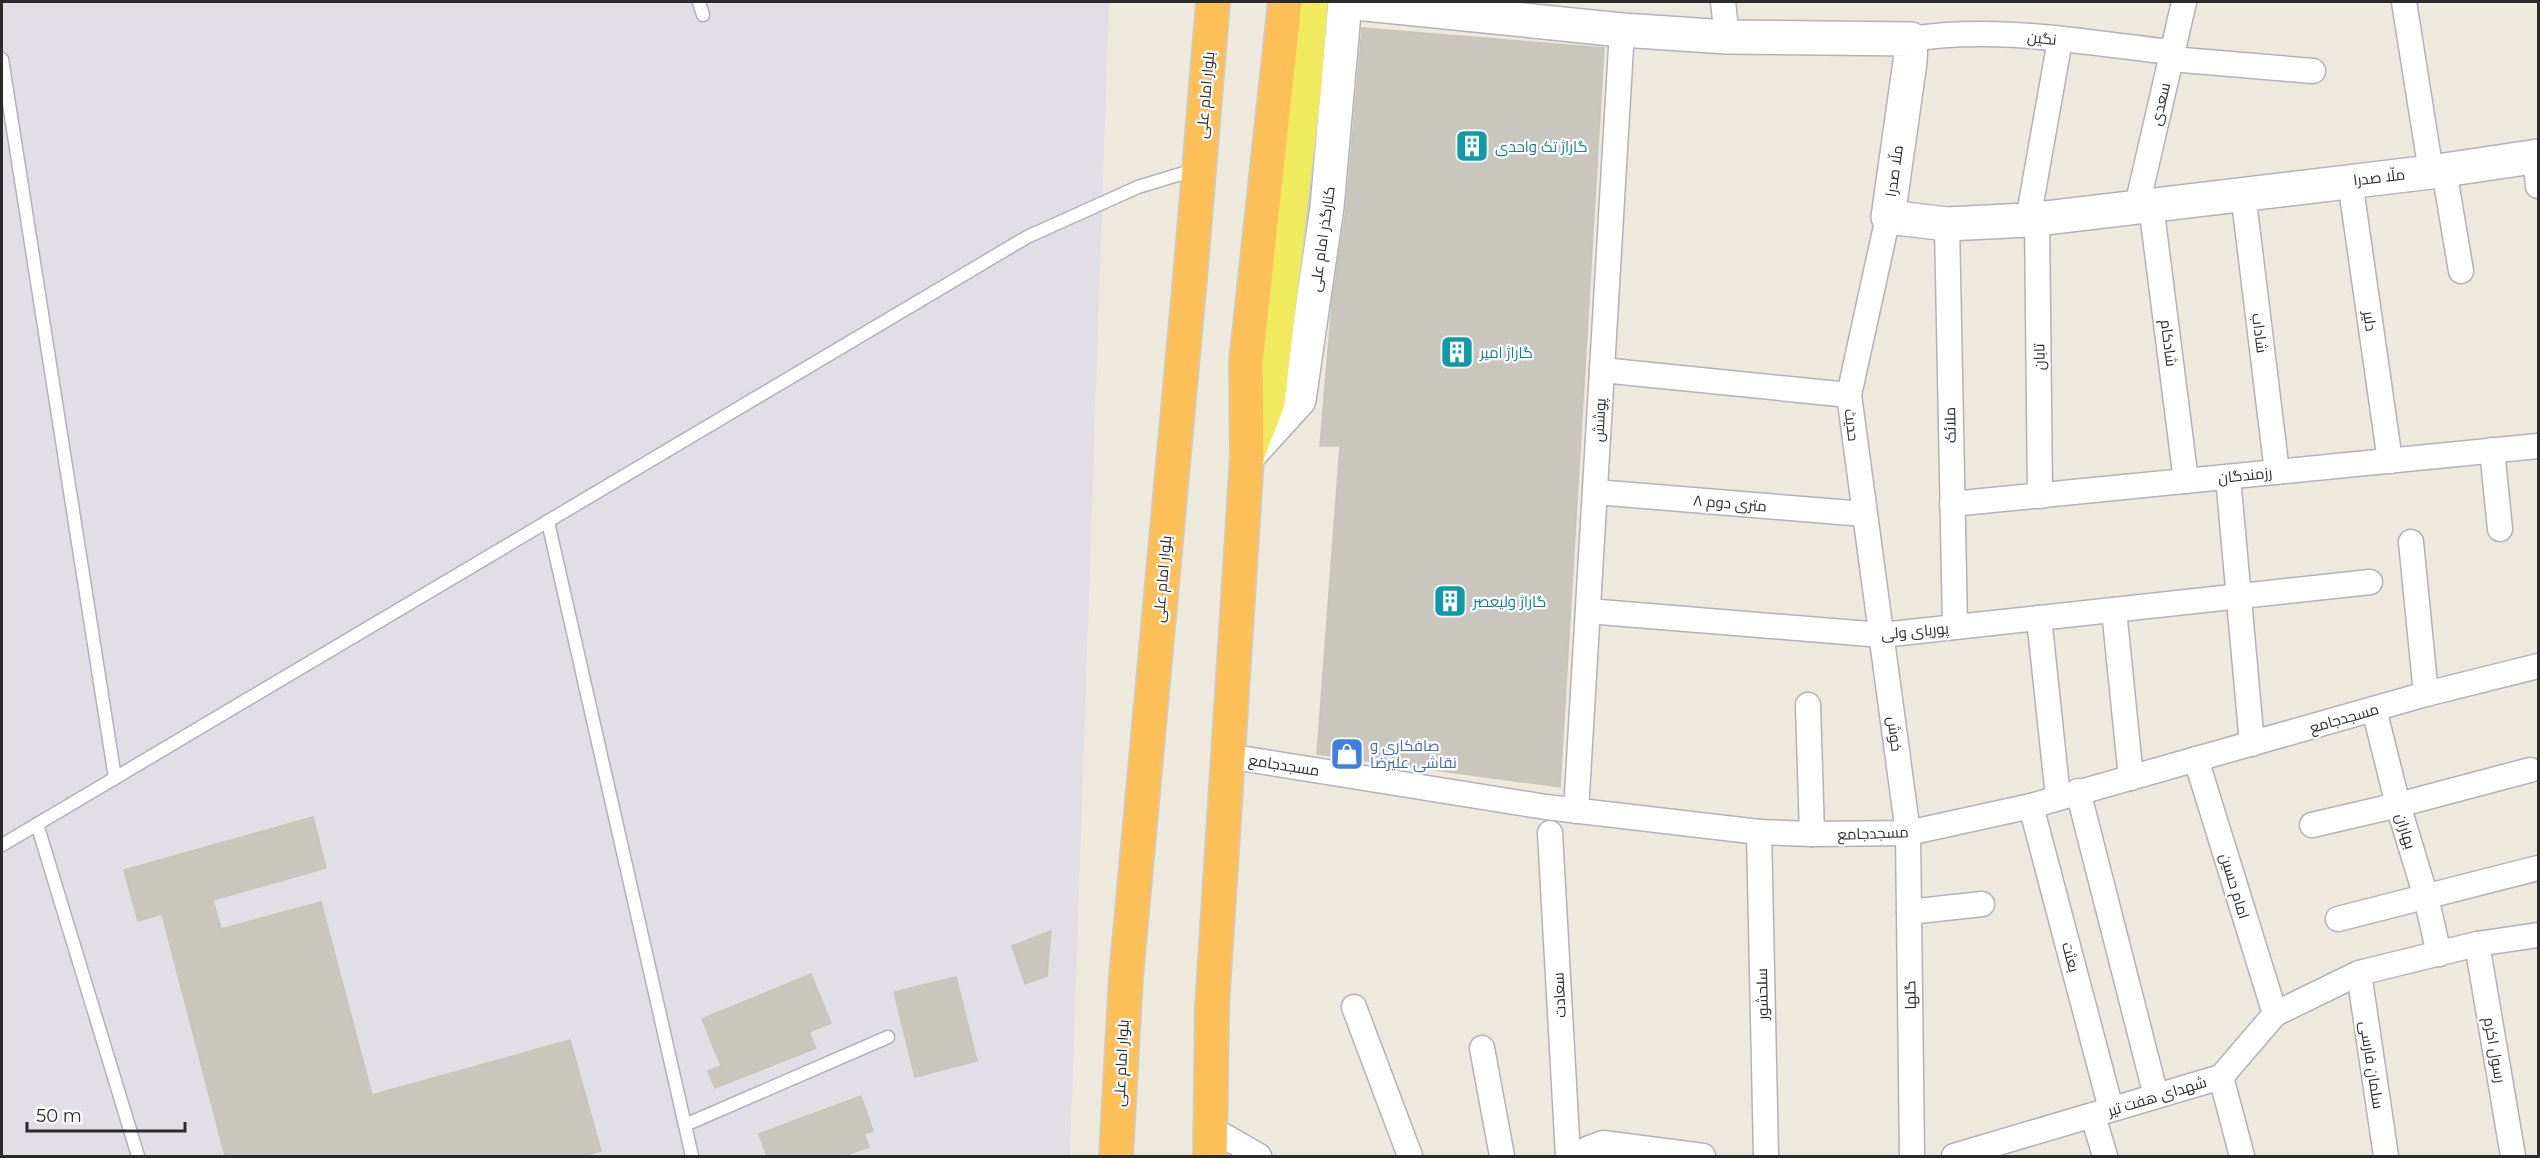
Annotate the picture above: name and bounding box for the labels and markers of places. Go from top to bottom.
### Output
building icon: گاراژ تک واحدی [1454,128,1490,164]
place label: گاراژ تک واحدی [1495,137,1588,157]
building icon: گاراژ امیر [1439,334,1475,370]
place label: گاراژ امیر [1479,343,1533,362]
building icon: گاراژ ولیعصر [1432,583,1468,619]
place label: گاراژ ولیعصر [1472,592,1546,611]
shop icon: صافکاری و نقاشی عليرضا [1329,736,1365,772]
place label: صافکاری و نقاشی عليرضا [1370,736,1457,773]

